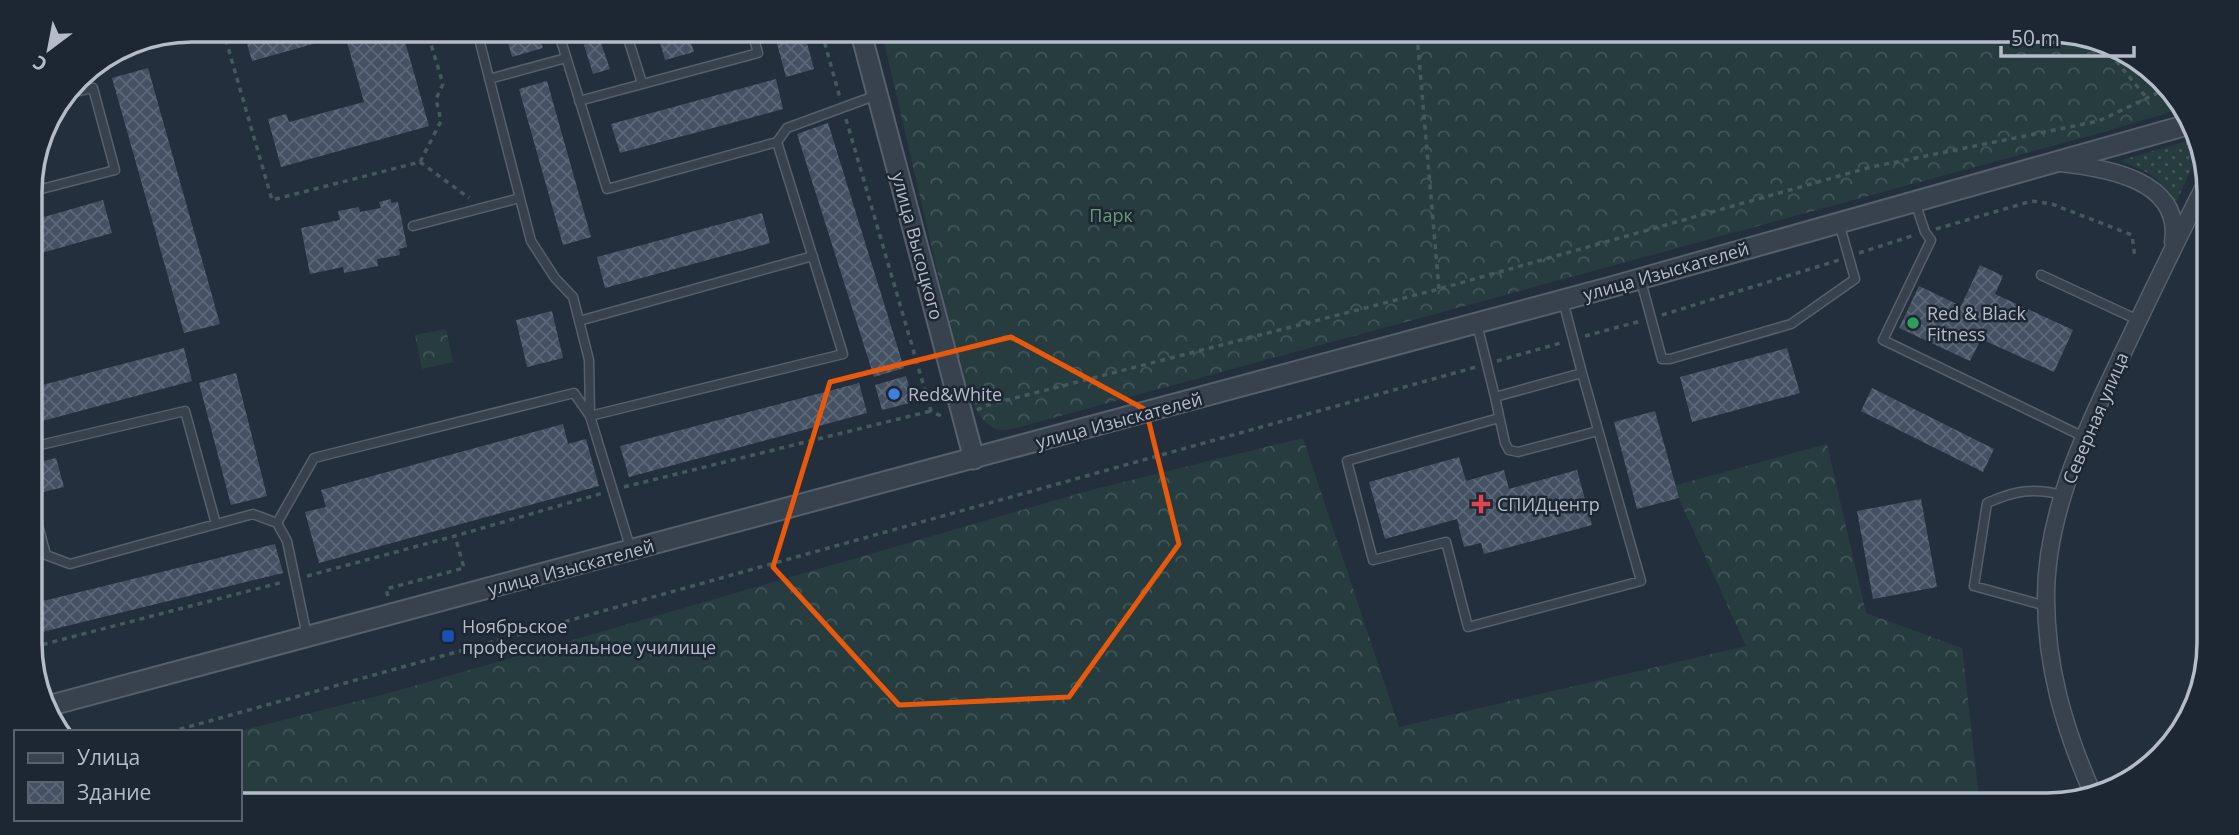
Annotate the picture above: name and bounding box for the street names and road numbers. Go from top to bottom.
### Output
street label: улица Высоцкого [887,170,949,322]
street label: улица Изыскателей [1580,236,1752,306]
street label: Северная улица [2056,348,2134,488]
street label: улица Изыскателей [1033,386,1205,454]
street label: улица Изыскателей [485,533,657,601]

